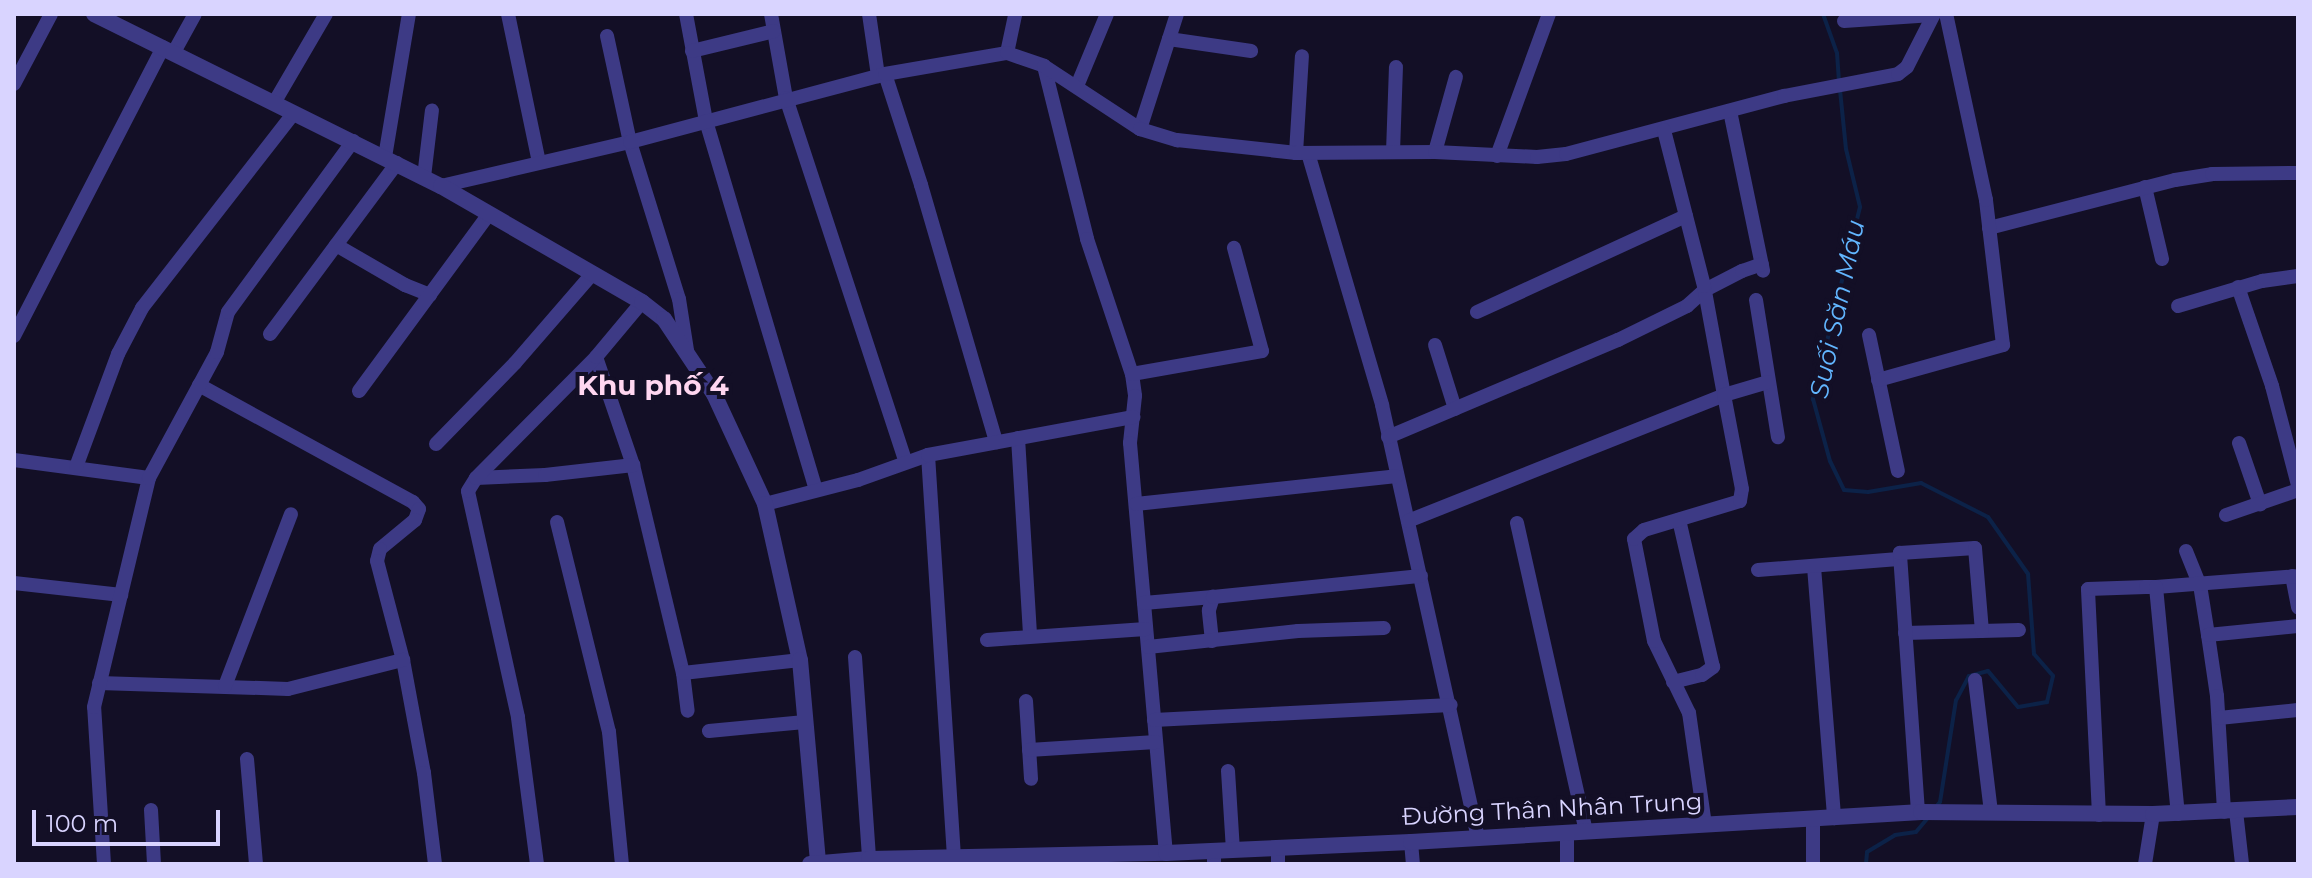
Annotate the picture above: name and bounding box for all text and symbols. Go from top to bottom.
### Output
water label: Suối Săn Máu [1804,217,1872,401]
district label: Khu phố 4 [577,368,729,402]
street label: Đường Thân Nhân Trung [1401,787,1703,831]
scale bar [36,794,224,844]
text: 100 m [46,809,118,838]

